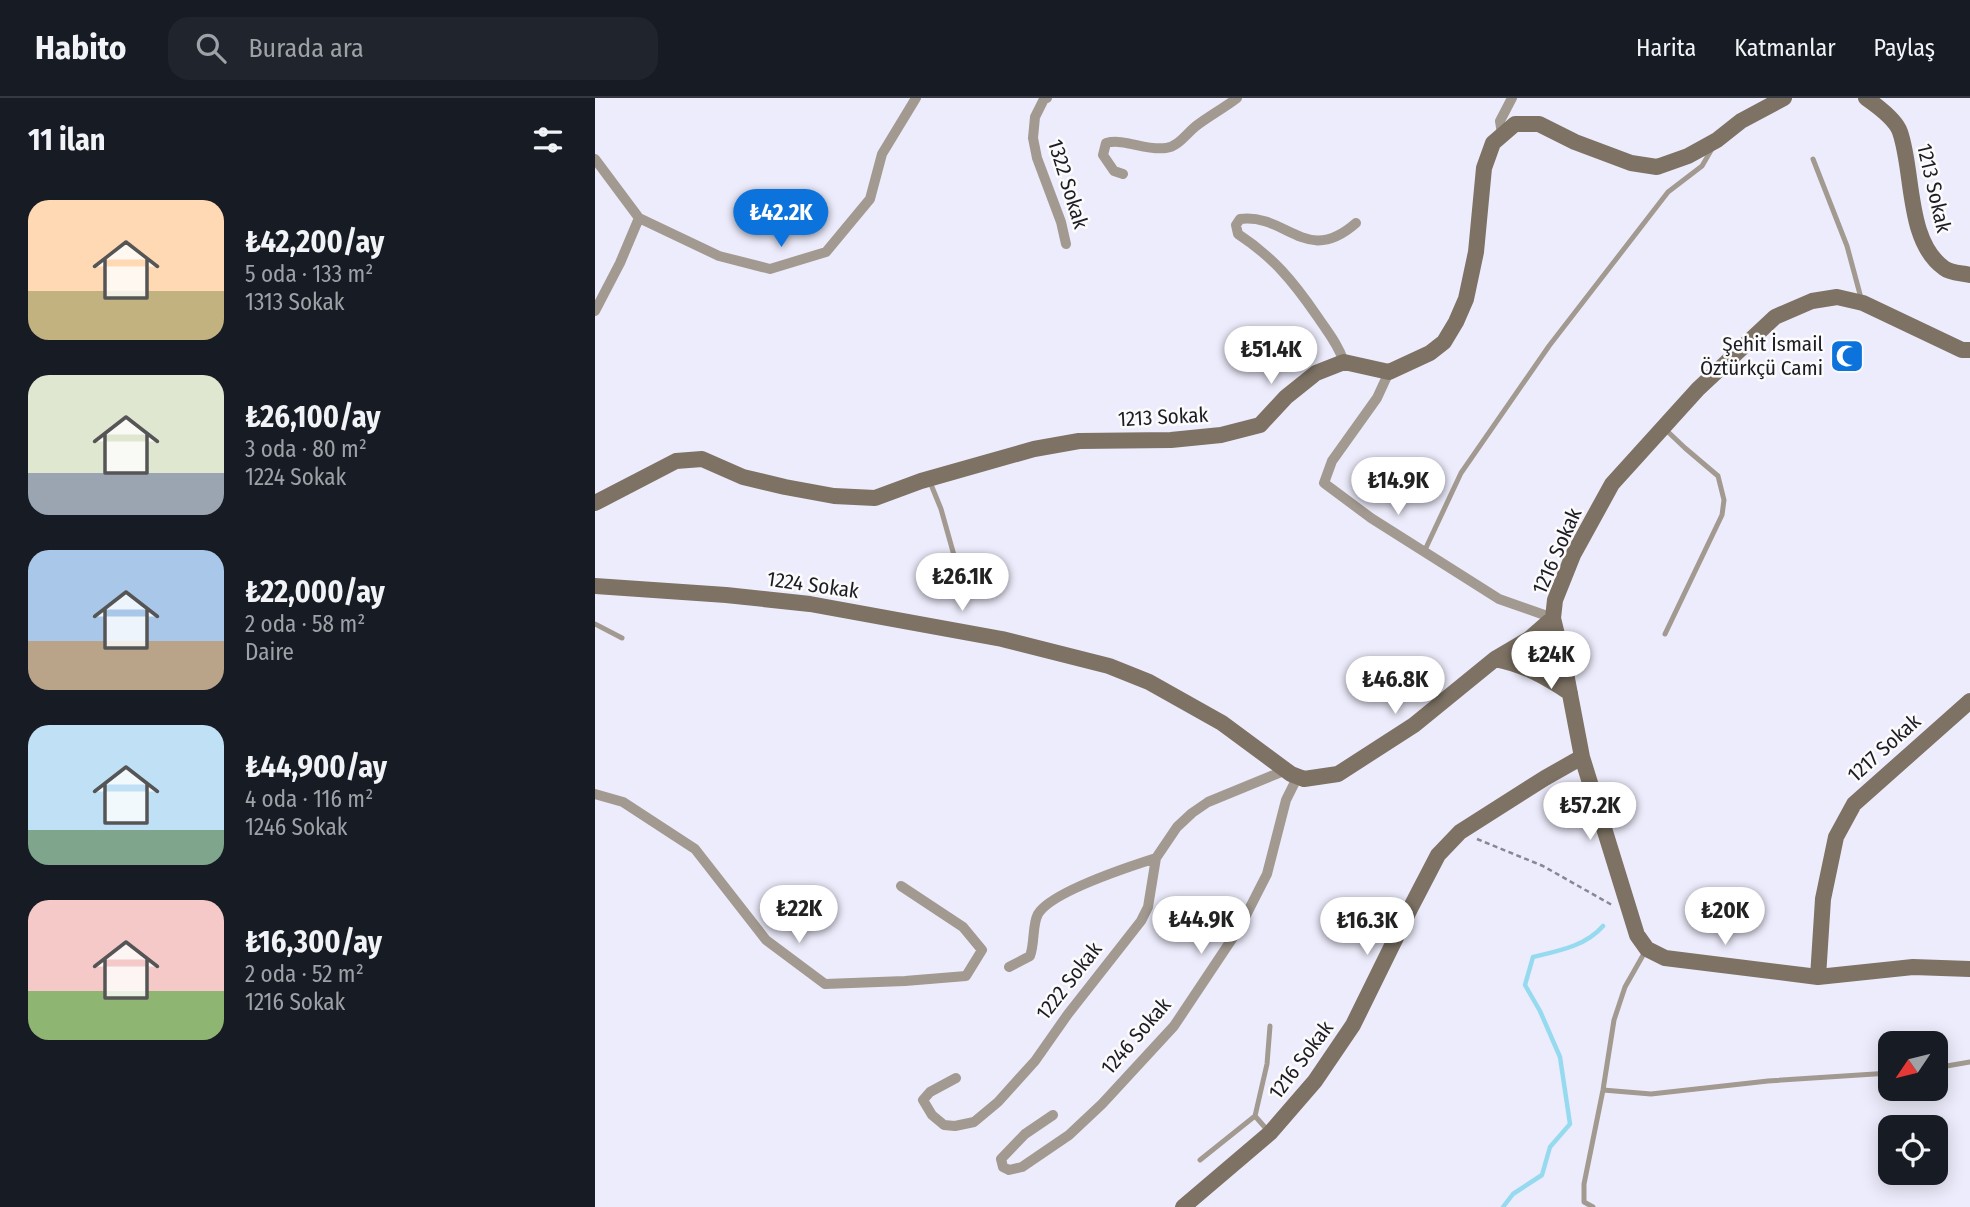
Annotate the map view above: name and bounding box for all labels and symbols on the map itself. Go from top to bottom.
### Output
street label: 1322 Sokak [1042,136,1094,232]
street label: 1213 Sokak [1911,141,1957,235]
pin: ₺42.2K [724,190,838,249]
pin: ₺51.4K [1214,327,1328,386]
place label: Şehit İsmail Öztürkçü Cami [1700,331,1823,381]
mosque icon: Şehit İsmail Öztürkçü Cami [1828,337,1866,375]
street label: 1213 Sokak [1117,402,1209,432]
pin: ₺14.9K [1341,458,1455,517]
street label: 1216 Sokak [1527,504,1588,598]
pin: ₺26.1K [905,554,1019,613]
street label: 1224 Sokak [765,566,861,604]
pin: ₺24K [1510,632,1592,691]
pin: ₺46.8K [1338,656,1452,716]
street label: 1217 Sokak [1842,708,1926,788]
pin: ₺57.2K [1533,782,1647,842]
pin: ₺22K [758,886,840,945]
pin: ₺20K [1684,888,1766,947]
pin: ₺44.9K [1144,896,1258,956]
pin: ₺16.3K [1310,898,1424,957]
street label: 1222 Sokak [1030,937,1108,1025]
street label: 1246 Sokak [1095,992,1177,1080]
street label: 1216 Sokak [1263,1015,1339,1104]
north arrow [1878,1031,1948,1101]

